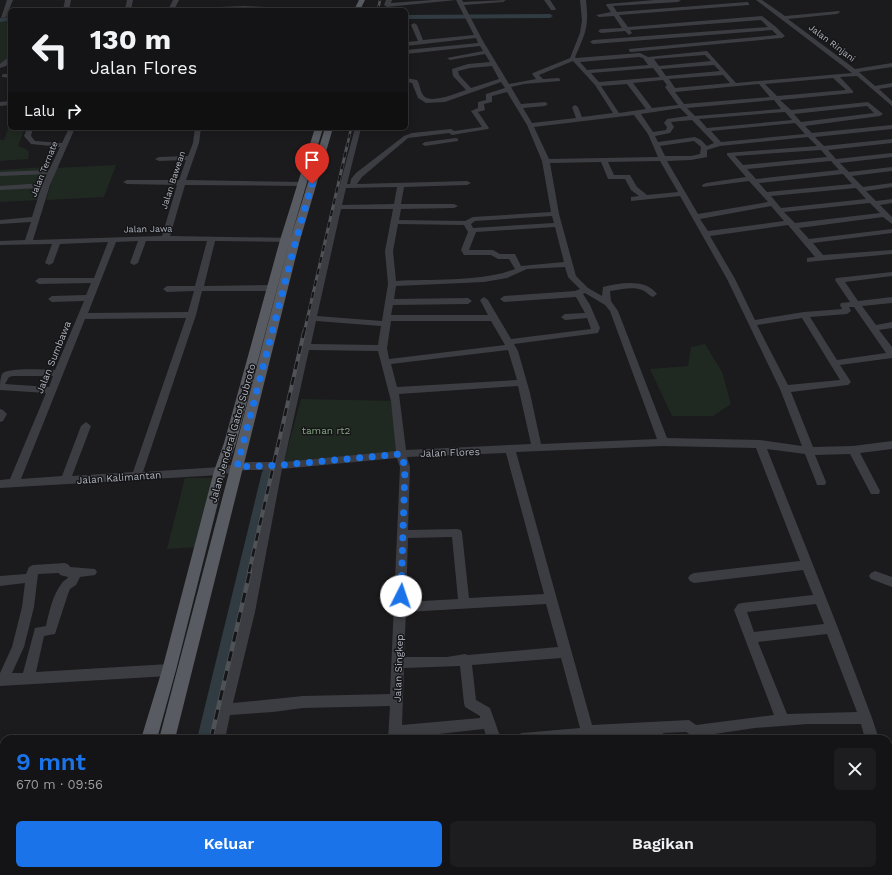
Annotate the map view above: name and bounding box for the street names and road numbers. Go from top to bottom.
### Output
street label: Jalan Rinjani [807,22,857,64]
street label: Jalan Ternate [28,140,60,198]
street label: Jalan Bawean [159,150,187,210]
street label: Jalan Jawa [124,224,172,234]
street label: Jalan Sumbawa [34,319,73,395]
street label: Jalan Jenderal Gatot Subroto [207,363,258,504]
street label: Jalan Flores [420,446,480,459]
street label: Jalan Kalimantan [76,469,162,486]
street label: Jalan Singkep [392,634,405,702]

